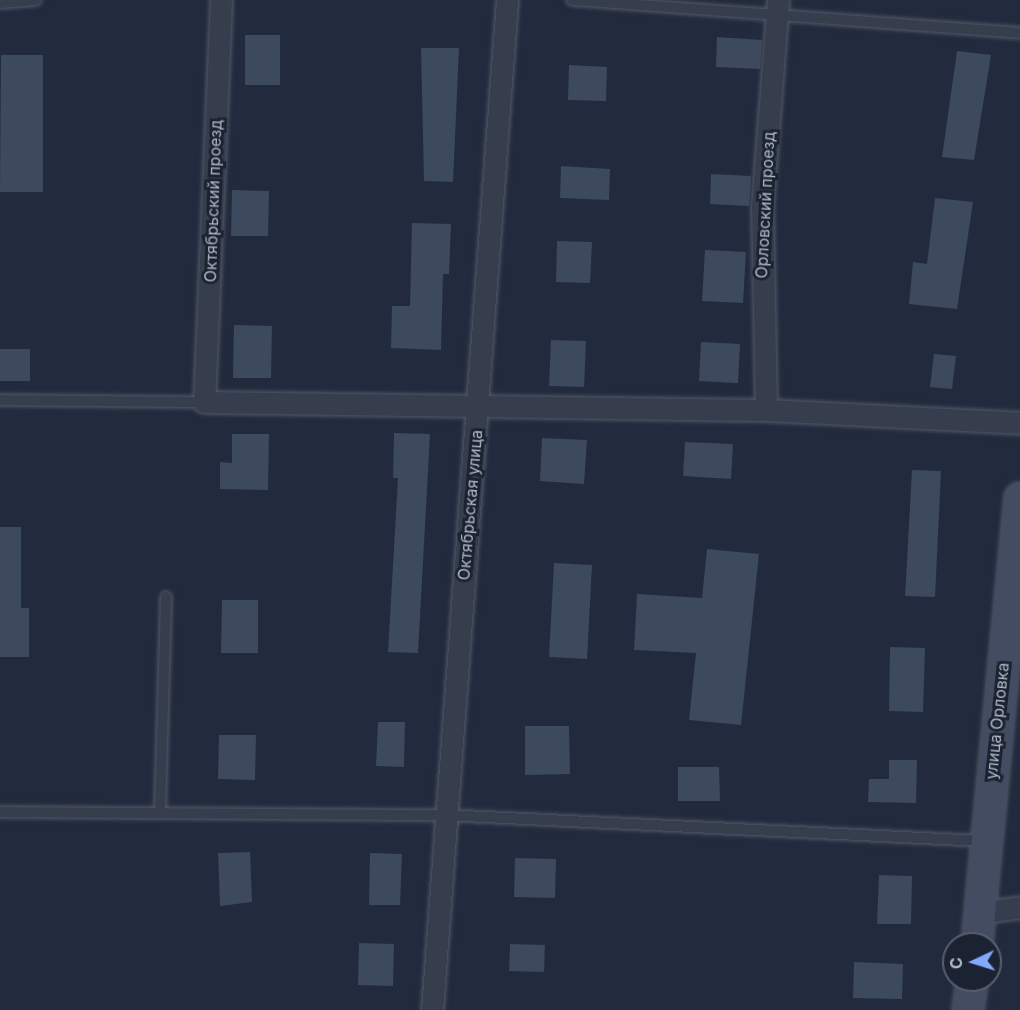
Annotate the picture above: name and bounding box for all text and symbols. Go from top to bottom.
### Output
street label: Октябрьский проезд [201,119,225,283]
street label: Орловский проезд [752,131,778,279]
street label: Октябрьская улица [454,429,486,581]
street label: улица Орловка [981,662,1013,780]
north arrow [942,932,1002,992]
text: С [946,957,966,970]

